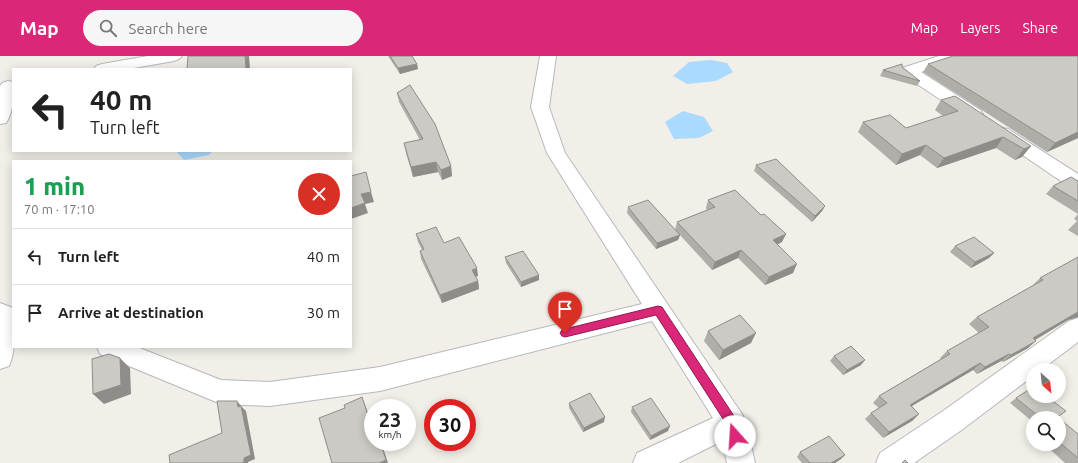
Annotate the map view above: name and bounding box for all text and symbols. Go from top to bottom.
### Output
search box [83,10,363,46]
text: Map [20,17,59,39]
icon: search [97,17,119,39]
text: Search here [129,20,208,37]
text: Map [911,20,938,36]
text: Layers [960,20,1000,36]
text: Share [1022,20,1058,36]
icon: left [24,84,76,136]
text: 40 m [90,84,152,115]
text: Turn left [90,117,160,137]
text: 1 min [24,173,85,200]
button: close [298,173,340,215]
text: 70 m · 17:10 [24,202,95,216]
icon: left [24,246,46,268]
text: Turn left [58,248,119,265]
text: 40 m [307,248,340,265]
pin [548,292,582,333]
icon: arrive [554,298,576,320]
icon: arrive [24,302,46,324]
text: Arrive at destination [58,304,204,321]
text: 30 m [307,304,340,321]
north arrow [1026,363,1066,403]
map controls [1026,363,1066,451]
speed limit sign: 30 [424,399,476,451]
text: 23 [379,408,401,431]
button: search [1026,411,1066,451]
position arrow [714,415,756,457]
text: km/h [378,429,402,440]

